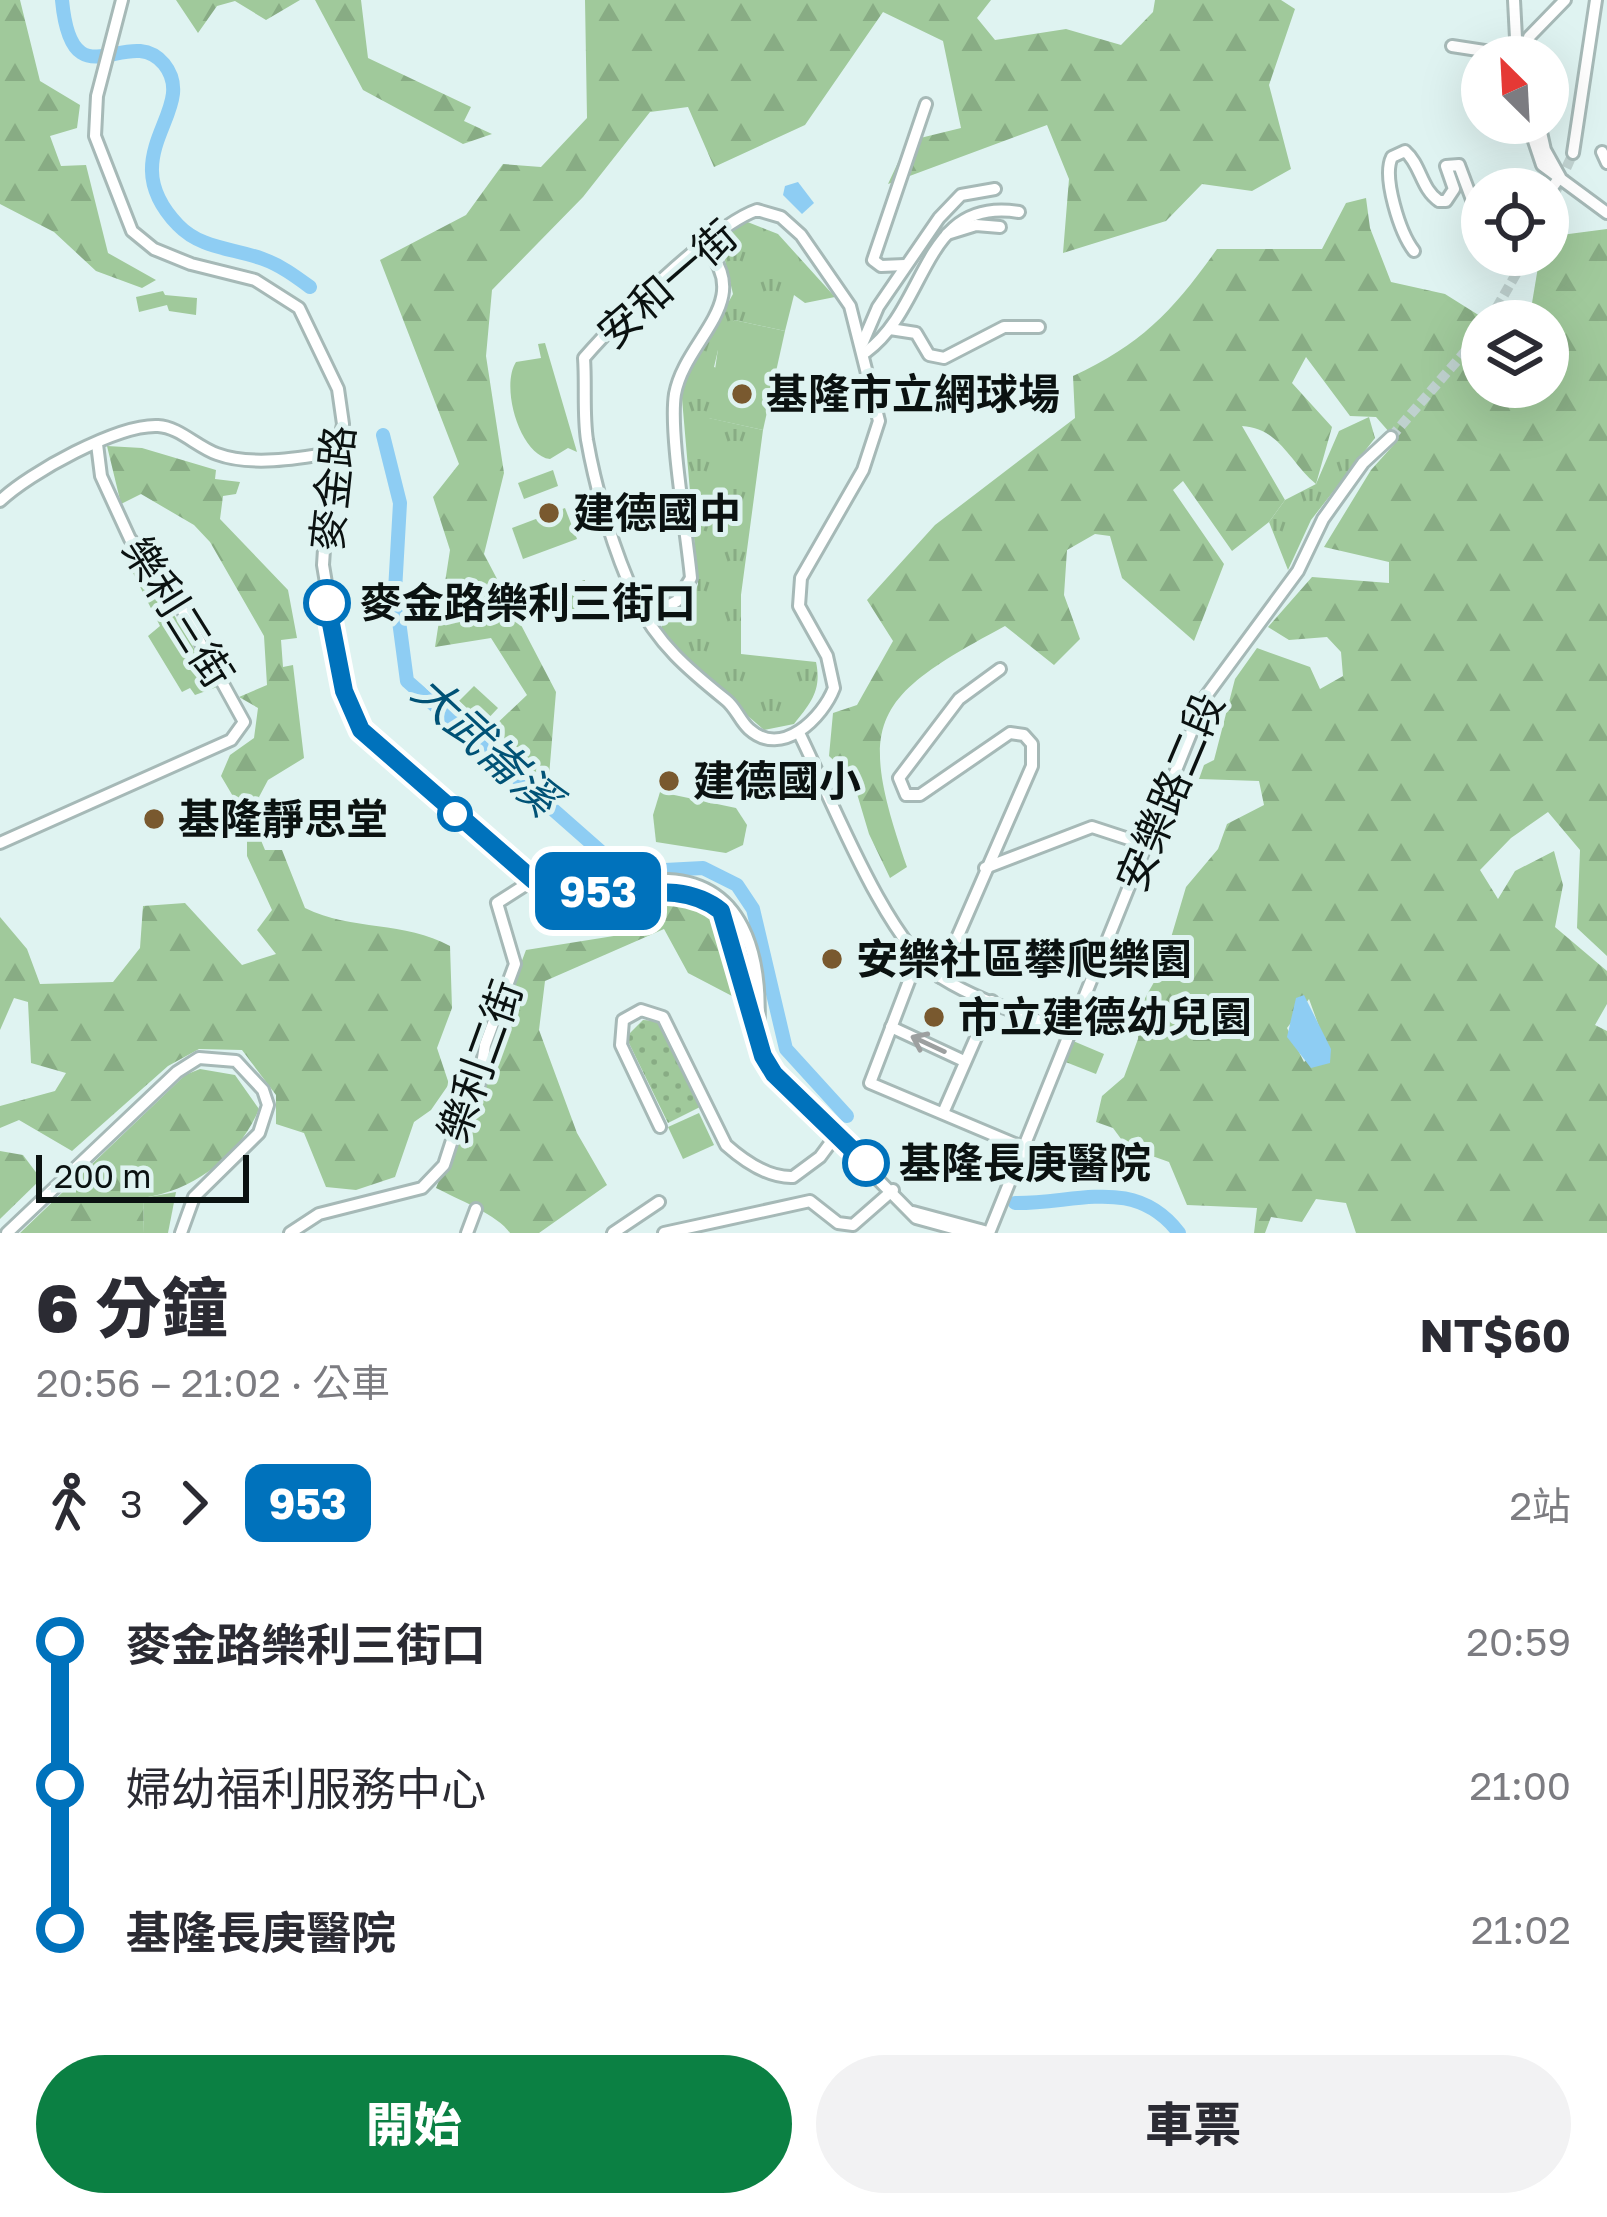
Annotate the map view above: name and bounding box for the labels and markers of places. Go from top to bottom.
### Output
place label: 基隆市立網球場 [766,368,1060,418]
marker: 基隆市立網球場 [729,381,755,407]
place label: 建德國中 [573,487,741,537]
marker: 建德國中 [536,500,562,526]
place label: 麥金路樂利三街口 [360,577,696,627]
marker: 麥金路樂利三街口 [305,581,349,625]
place label: 建德國小 [693,755,861,805]
marker: 建德國小 [656,768,682,794]
place label: 基隆靜思堂 [178,793,388,843]
unlabelled marker [439,798,471,830]
marker: 基隆靜思堂 [141,806,167,832]
place label: 安樂社區攀爬樂園 [856,933,1192,983]
marker: 安樂社區攀爬樂園 [819,946,845,972]
place label: 市立建德幼兒園 [958,991,1252,1041]
marker: 市立建德幼兒園 [921,1004,947,1030]
place label: 基隆長庚醫院 [899,1137,1151,1187]
marker: 基隆長庚醫院 [844,1141,888,1185]

